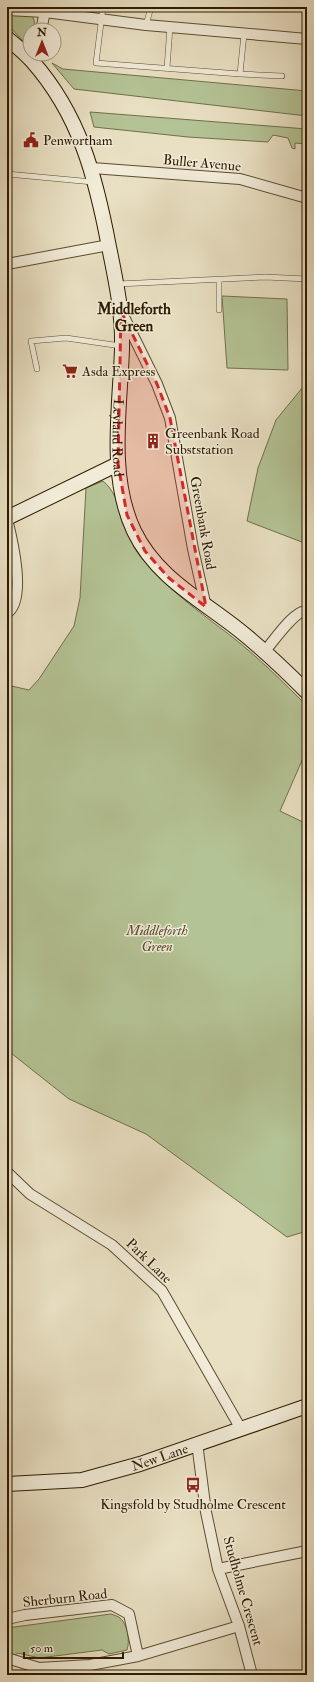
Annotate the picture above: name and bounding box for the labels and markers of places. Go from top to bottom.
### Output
public building icon: Penwortham [22,131,40,149]
place label: Penwortham [43,132,113,149]
supermarket icon: Asda Express [61,362,79,380]
place label: Asda Express [81,363,155,381]
place label: Greenbank Road Subststation [165,425,260,458]
building icon: Greenbank Road Subststation [144,432,162,450]
bus stop icon: Kingsfold by Studholme Crescent [184,1476,202,1494]
place label: Kingsfold by Studholme Crescent [100,1496,286,1514]

